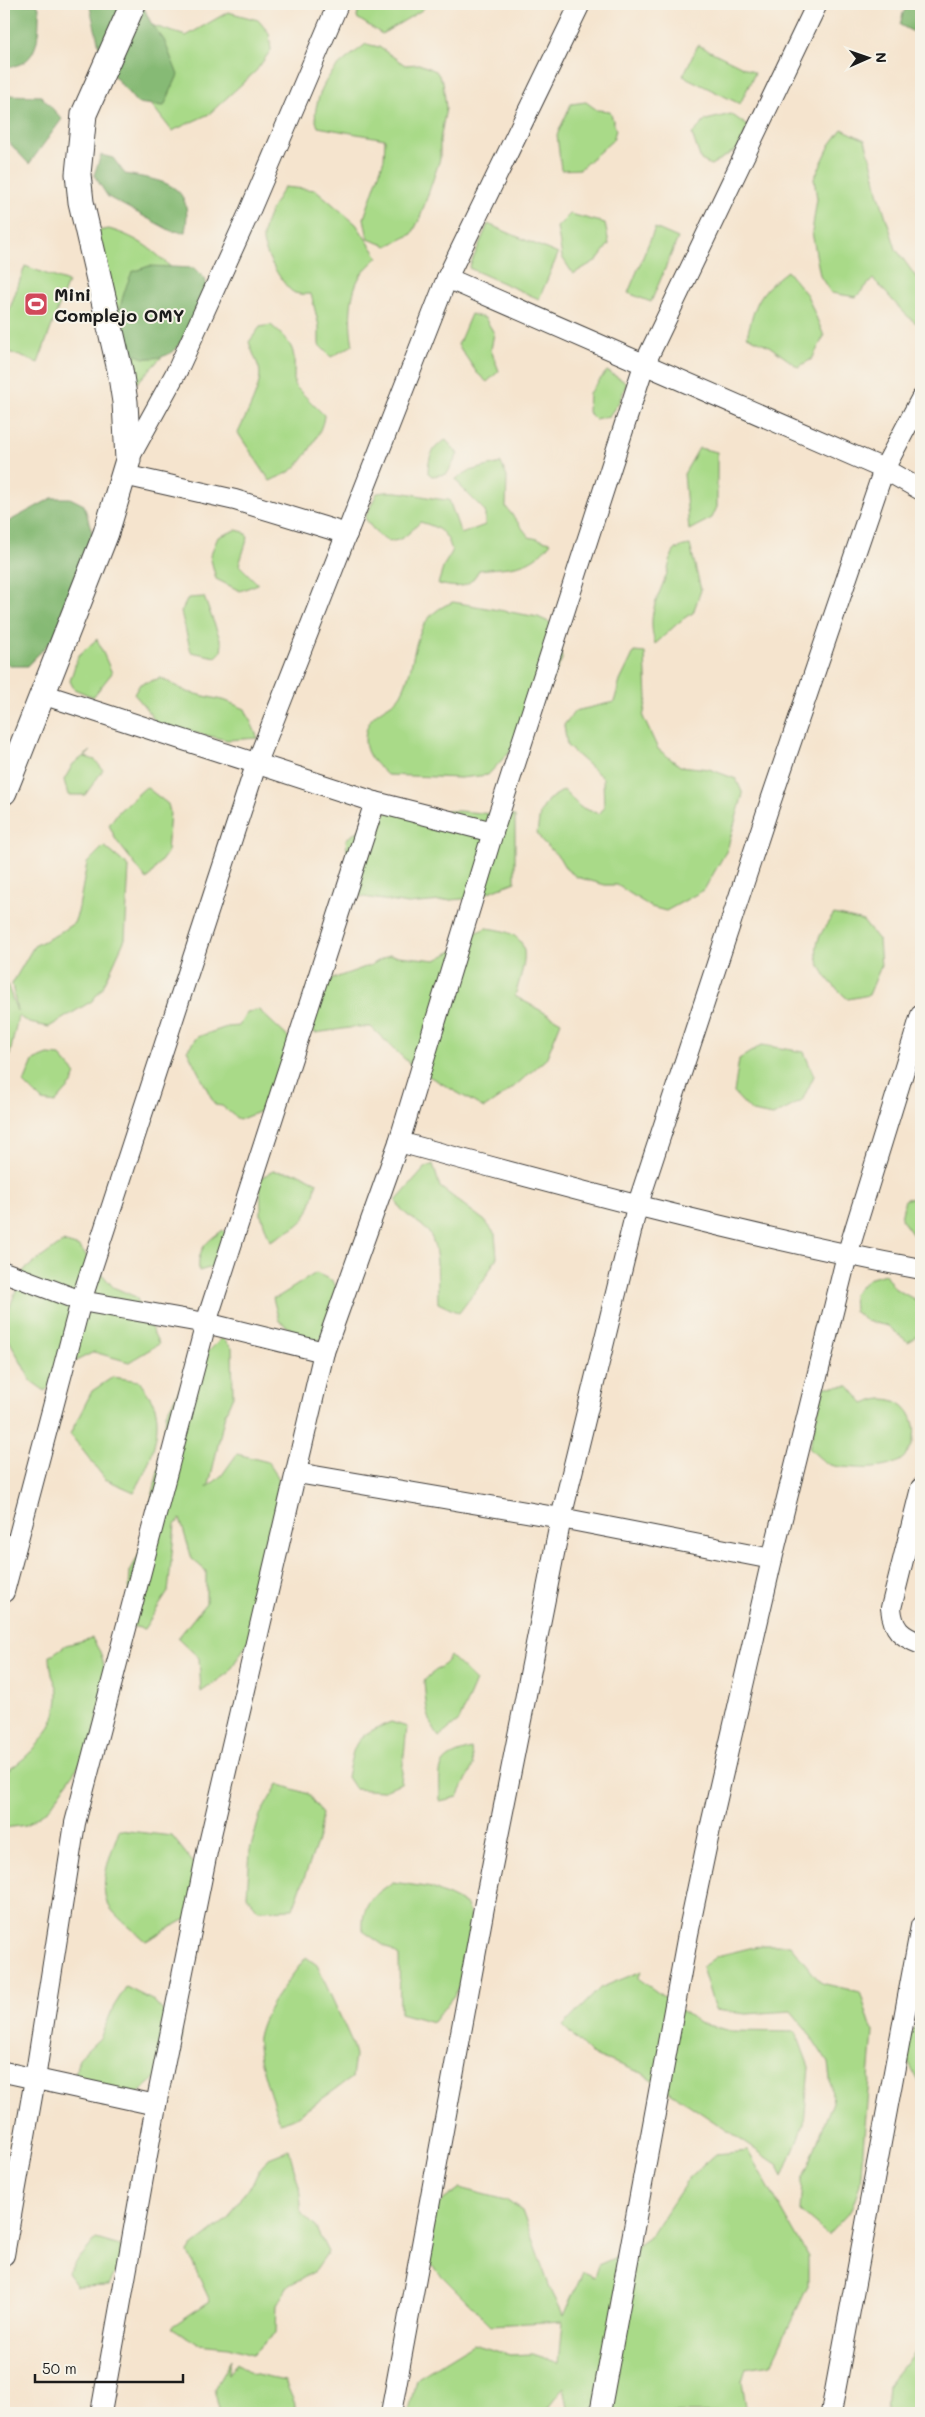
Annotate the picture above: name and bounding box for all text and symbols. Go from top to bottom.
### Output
north arrow [842,32,892,82]
text: N [872,52,891,63]
place label: Mini Complejo OMY [54,282,185,327]
sports icon: Mini Complejo OMY [23,291,49,317]
scale bar [35,2352,182,2384]
text: 50 m [42,2358,77,2378]

